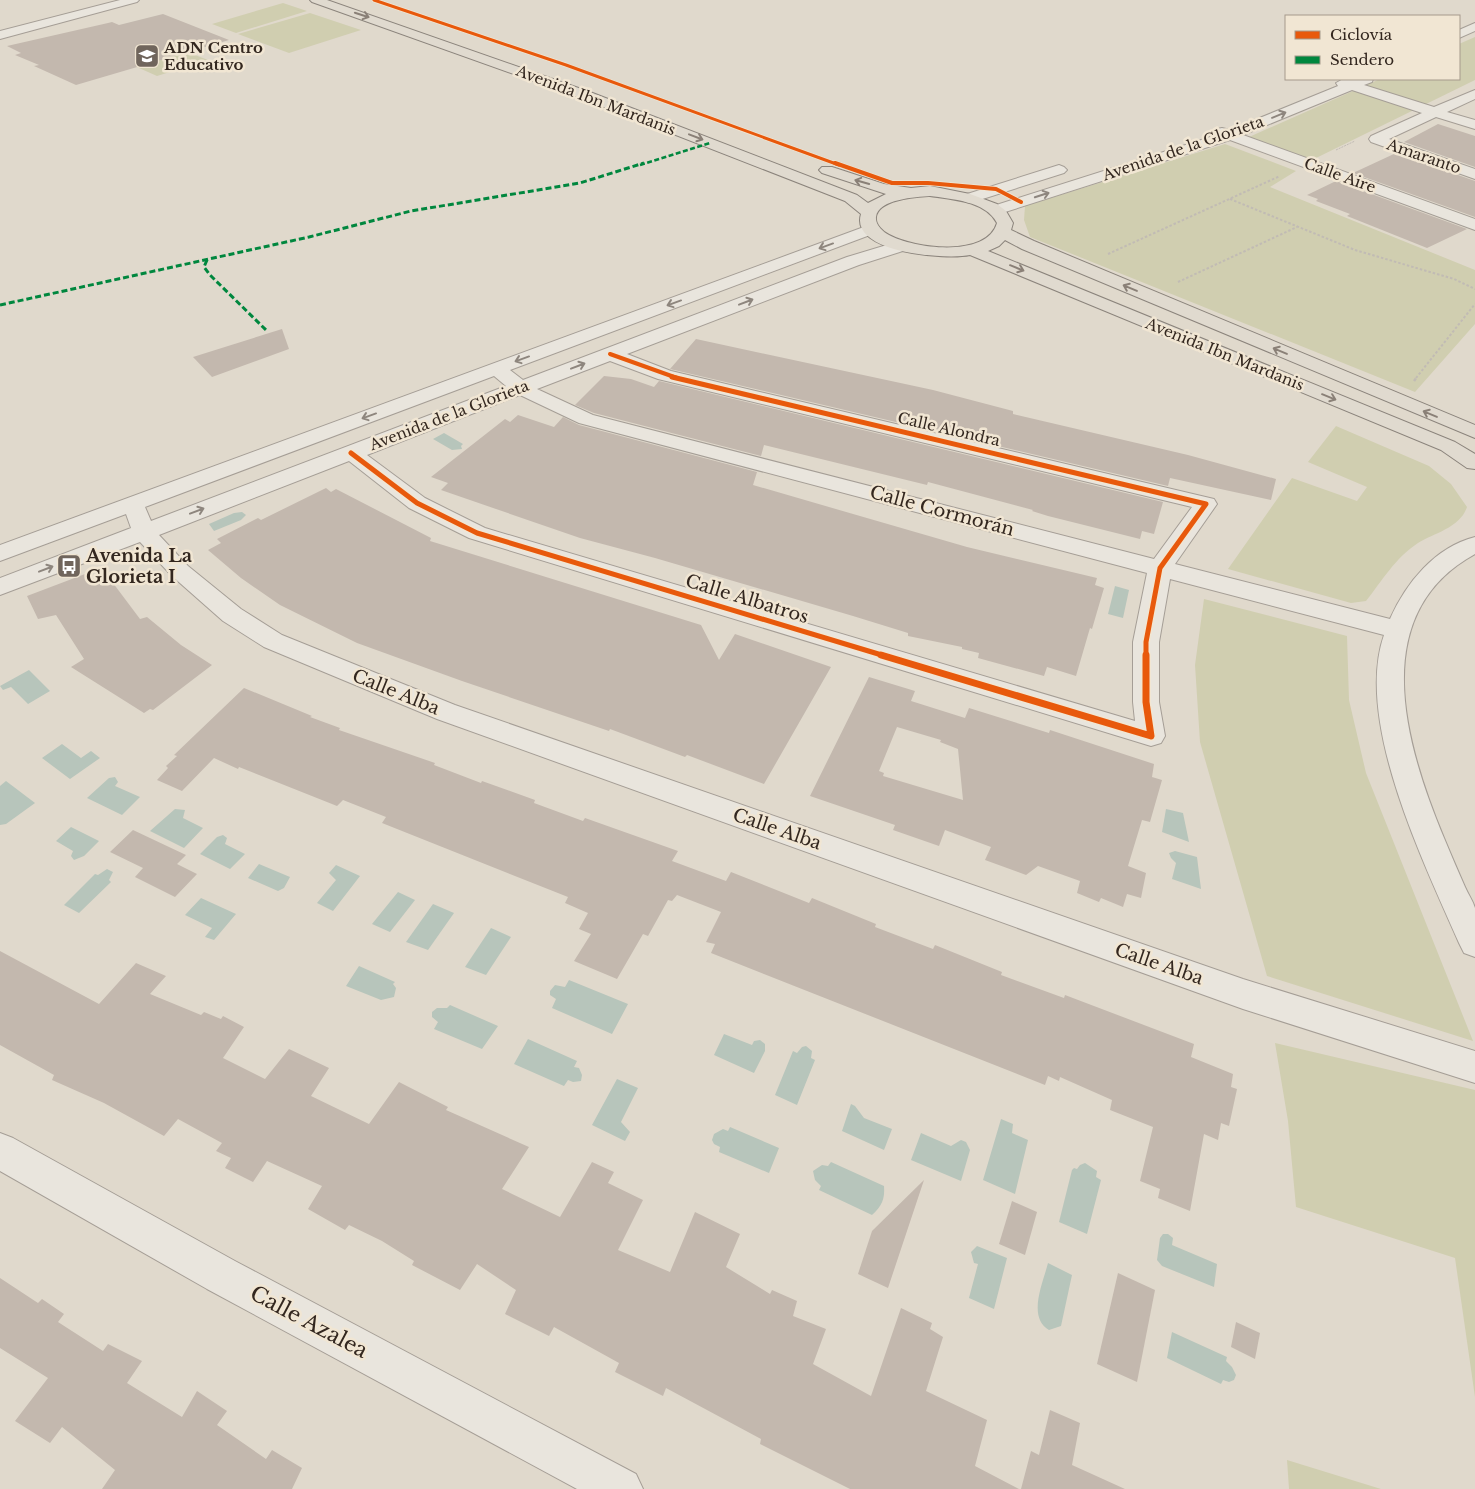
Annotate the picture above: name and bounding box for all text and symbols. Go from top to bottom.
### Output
one-way arrow [354,11,370,21]
legend [1285,15,1460,80]
text: Ciclovía [1330,25,1393,44]
place label: ADN Centro Educativo [163,38,263,74]
school or university icon: ADN Centro Educativo [134,43,160,69]
text: Sendero [1330,50,1394,69]
street label: Avenida Ibn Mardanis [513,60,679,139]
one-way arrow [1271,110,1286,119]
street label: Avenida de la Glorieta [1099,111,1267,185]
one-way arrow [688,133,703,143]
street label: Amaranto [1383,134,1464,178]
street label: Calle Aire [1302,153,1378,197]
one-way arrow [855,177,871,187]
one-way arrow [1034,190,1049,199]
one-way arrow [819,242,834,251]
one-way arrow [1009,264,1024,274]
one-way arrow [1123,283,1138,293]
one-way arrow [738,296,753,306]
one-way arrow [667,299,682,308]
street label: Avenida Ibn Mardanis [1142,313,1307,395]
one-way arrow [1273,346,1288,356]
one-way arrow [514,355,530,364]
one-way arrow [570,361,585,370]
street label: Avenida de la Glorieta [366,376,532,455]
one-way arrow [1321,393,1336,402]
street label: Calle Alondra [896,408,1003,450]
one-way arrow [1423,409,1438,418]
one-way arrow [362,412,377,421]
street label: Calle Cormorán [867,481,1017,541]
one-way arrow [189,506,204,515]
place label: Avenida La Glorieta I [85,545,193,588]
bus stop icon: Avenida La Glorieta I [56,553,82,579]
one-way arrow [38,564,53,573]
street label: Calle Albatros [683,570,811,628]
street label: Calle Alba [349,665,443,720]
street label: Calle Alba [730,804,824,854]
street label: Calle Alba [1112,939,1206,989]
street label: Calle Azalea [246,1280,373,1364]

